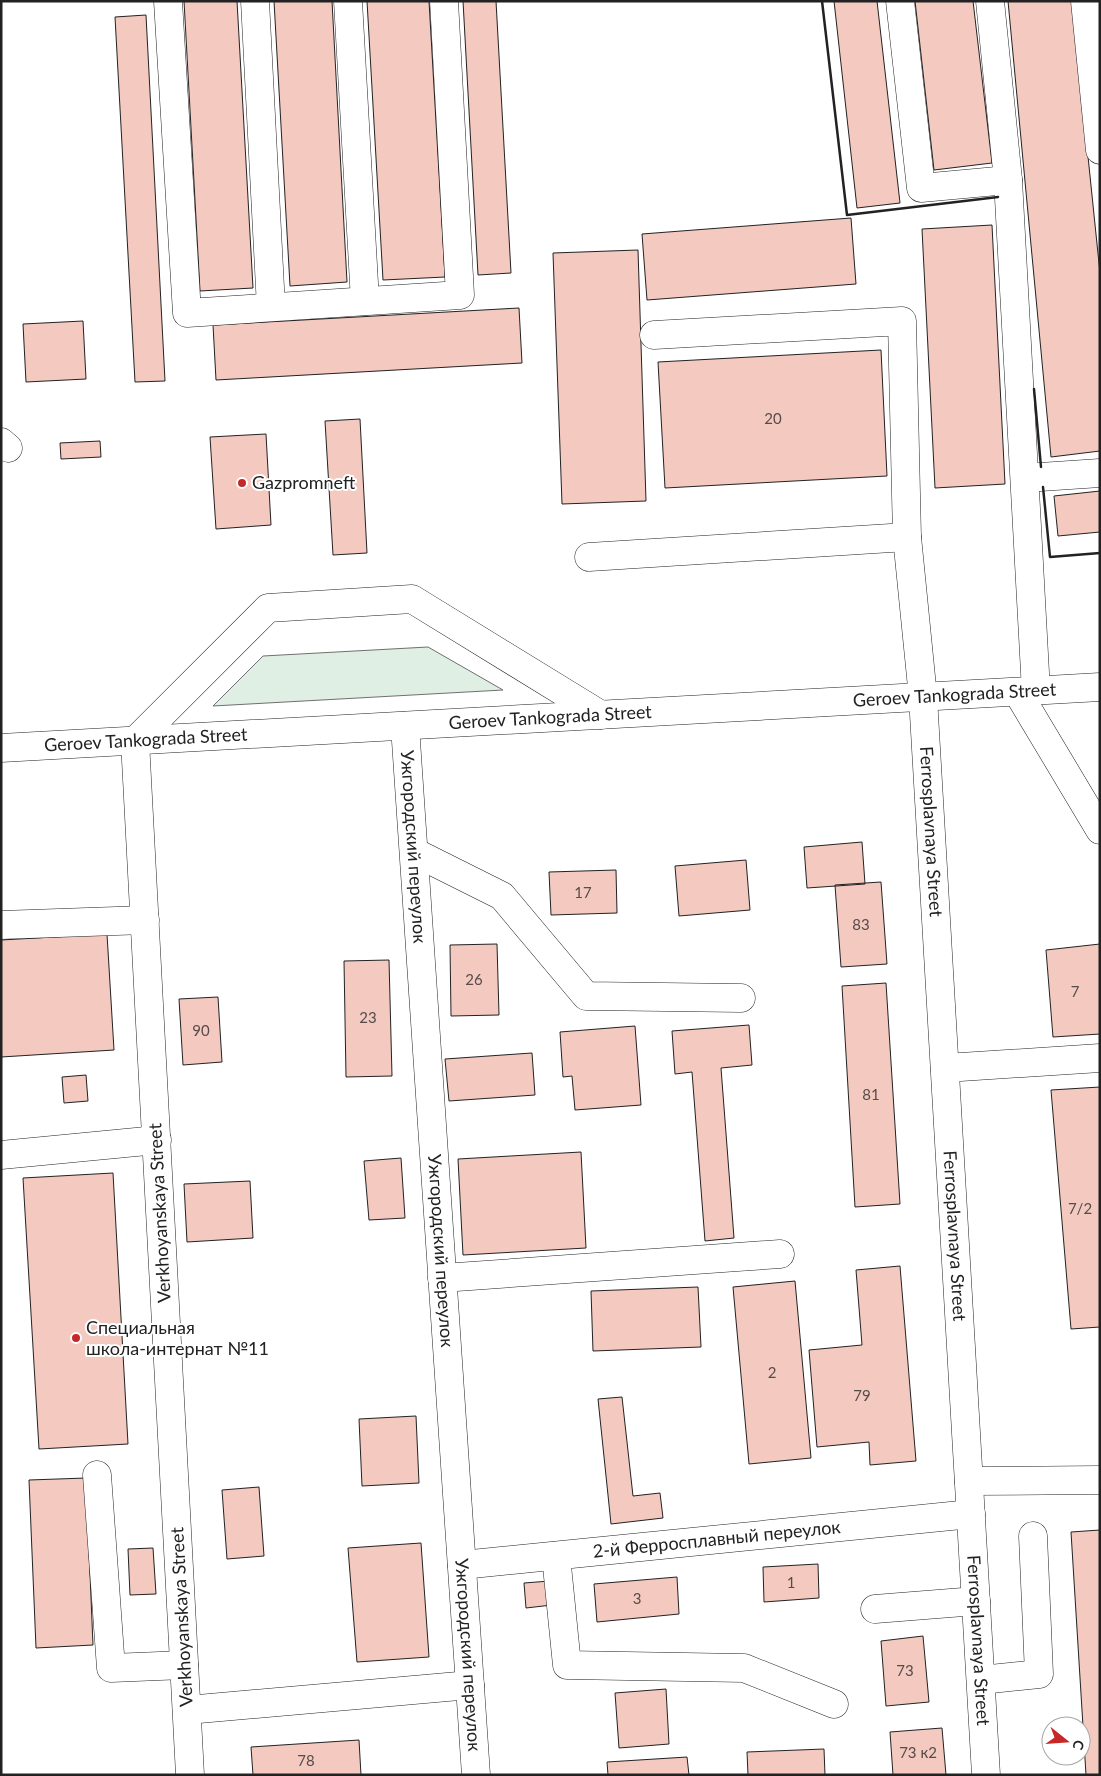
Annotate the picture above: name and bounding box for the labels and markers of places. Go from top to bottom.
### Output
place label: Gazpromneft [252,471,356,493]
marker: Gazpromneft [236,477,248,489]
place label: Специальная школа-интернат №11 [86,1316,269,1359]
marker: Специальная школа-интернат №11 [70,1332,82,1344]

